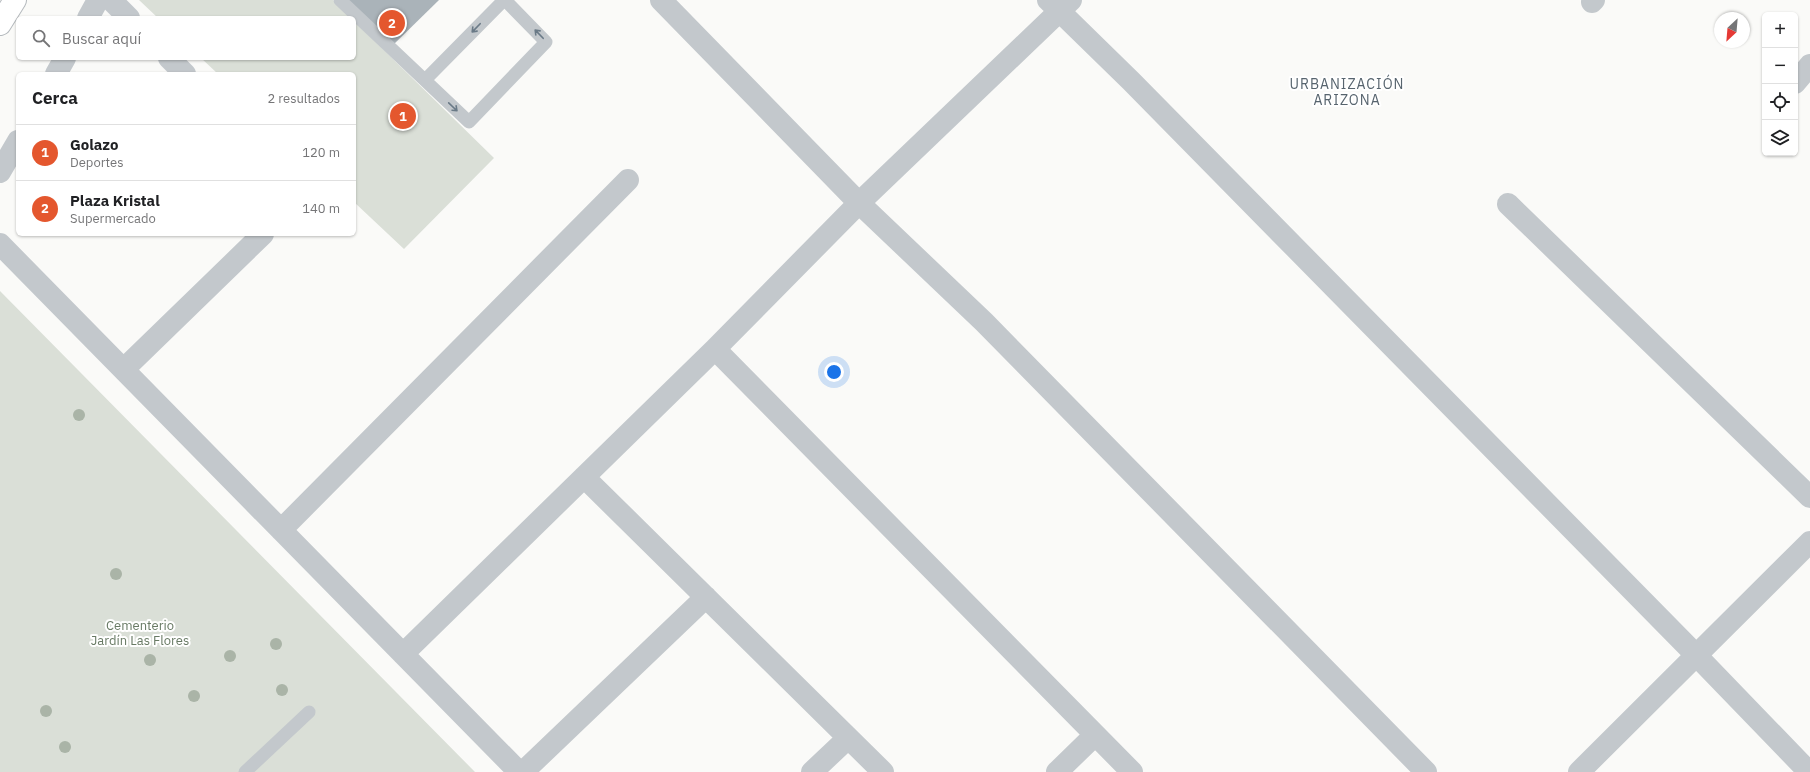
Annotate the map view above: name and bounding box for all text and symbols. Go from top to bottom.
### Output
pin: 2 [379,8,405,38]
north arrow [1714,12,1750,48]
map controls [1762,12,1798,156]
button: + [1762,12,1798,48]
search box [16,16,356,60]
one-way arrow [472,23,481,33]
icon: search [30,27,52,49]
text: Buscar aquí [62,29,141,48]
one-way arrow [534,29,543,39]
button: − [1762,48,1798,84]
district label: URBANIZACIÓN ARIZONA [1290,74,1404,109]
button: locate [1762,84,1798,120]
text: Cerca [32,87,78,109]
text: 2 resultados [267,90,340,107]
pin: 1 [390,101,416,131]
one-way arrow [448,103,458,112]
button: layers [1762,120,1798,156]
text: Golazo [70,135,118,154]
text: 1 [41,144,49,161]
text: 120 m [302,144,340,161]
text: Deportes [70,154,123,171]
text: Plaza Kristal [70,191,160,210]
text: 2 [41,200,49,217]
text: 140 m [302,200,340,217]
text: Supermercado [70,210,156,227]
your location [824,362,844,382]
park label: Cementerio Jardín Las Flores [91,617,189,649]

